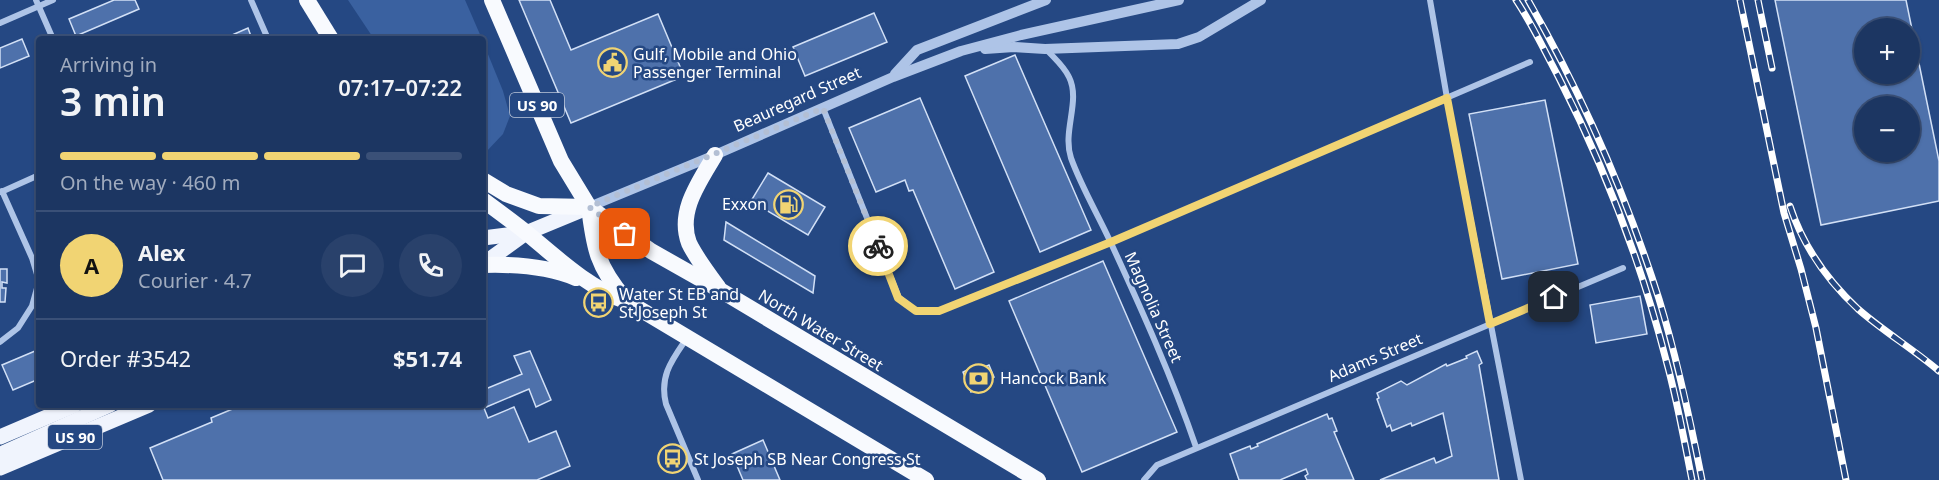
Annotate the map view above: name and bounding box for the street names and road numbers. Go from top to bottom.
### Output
street label: Beauregard Street [730,61,864,137]
road number: US 90 [510,93,564,117]
street label: Magnolia Street [1120,248,1188,366]
street label: North Water Street [754,284,888,376]
street label: Adams Street [1324,327,1426,387]
road number: US 90 [48,425,102,449]

